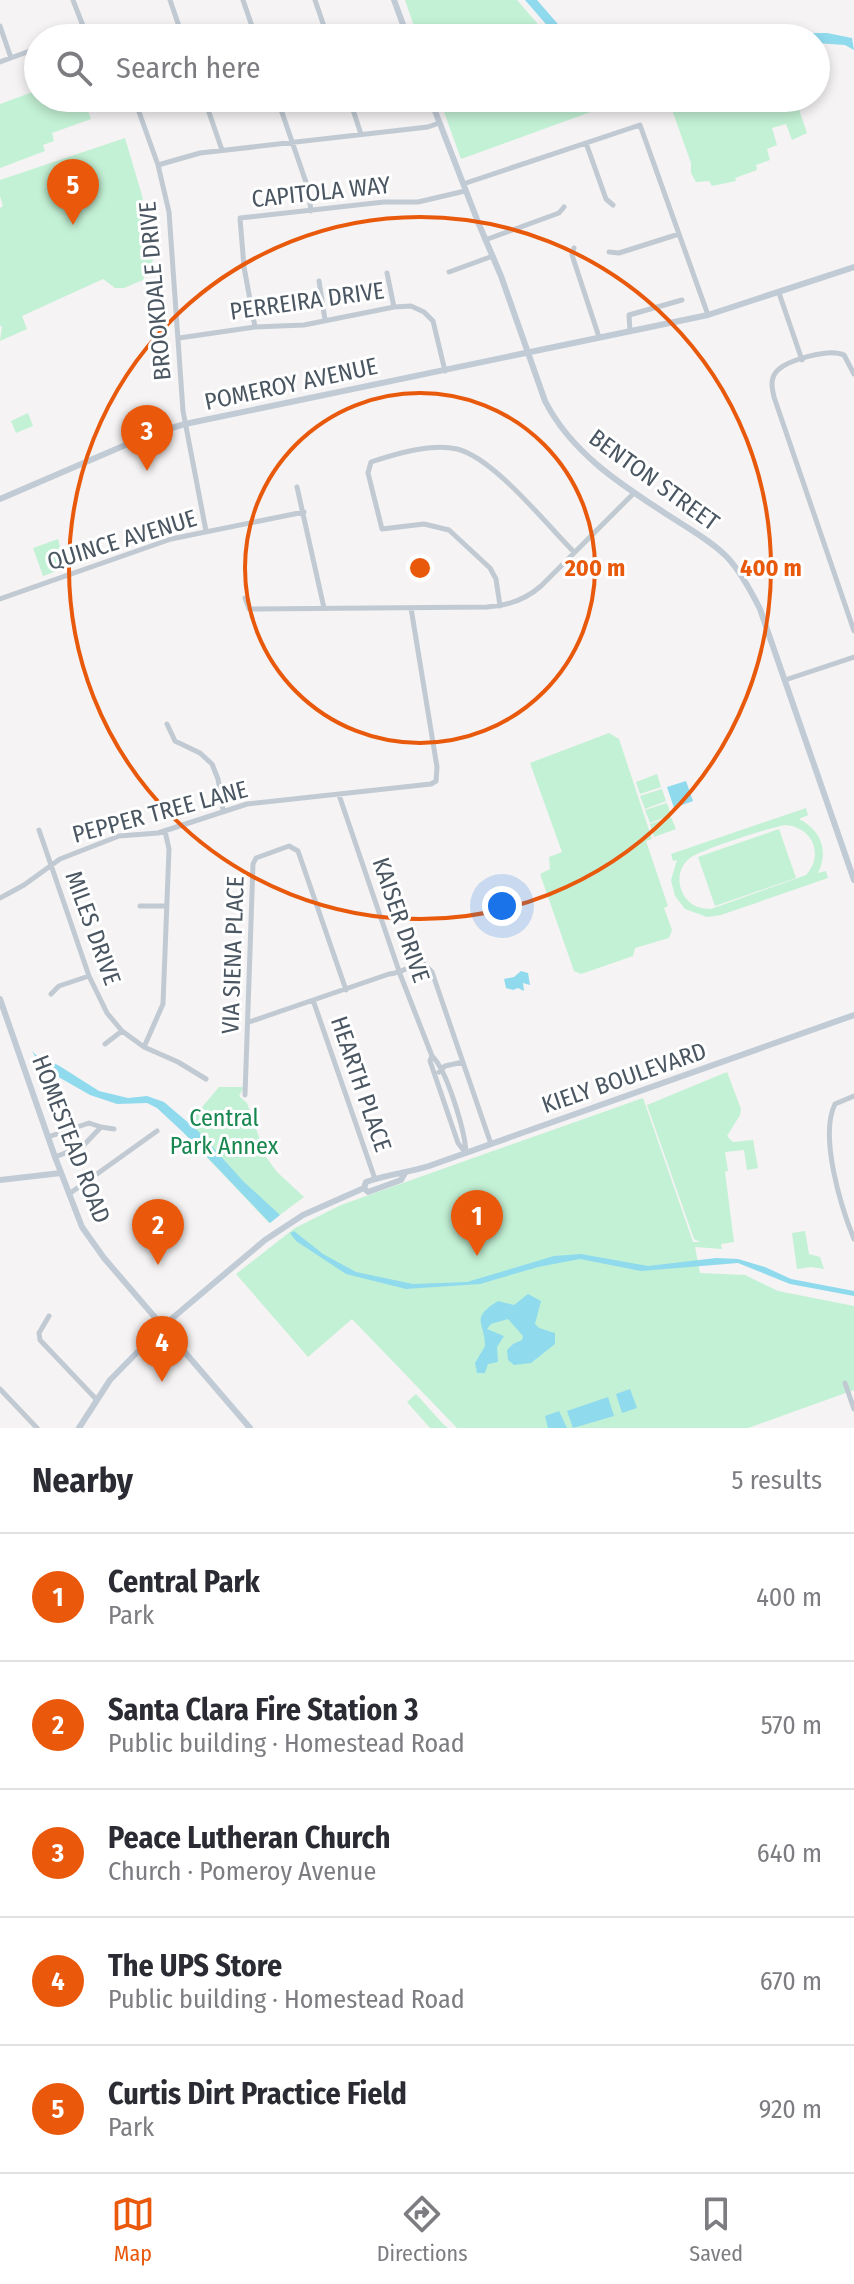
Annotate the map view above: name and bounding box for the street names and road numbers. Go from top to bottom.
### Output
street label: CAPITOLA WAY [250,171,392,213]
street label: BROOKDALE DRIVE [133,200,177,382]
street label: PERREIRA DRIVE [228,276,386,326]
street label: POMEROY AVENUE [202,352,380,416]
street label: BENTON STREET [584,424,724,536]
street label: QUINCE AVENUE [44,504,200,576]
street label: PEPPER TREE LANE [69,775,251,849]
street label: KAISER DRIVE [367,854,435,986]
street label: MILES DRIVE [59,867,127,989]
street label: VIA SIENA PLACE [216,876,250,1034]
street label: HEARTH PLACE [325,1013,397,1155]
street label: KIELY BOULEVARD [538,1037,710,1119]
street label: HOMESTEAD ROAD [26,1051,116,1227]

